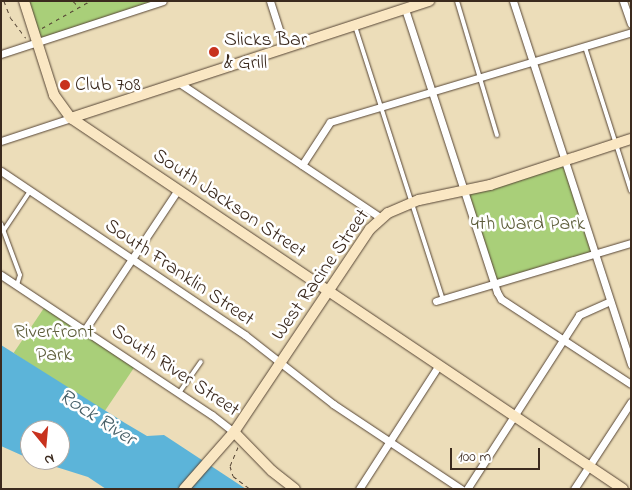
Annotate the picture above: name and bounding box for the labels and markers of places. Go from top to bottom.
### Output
place label: Slicks Bar & Grill [224,29,307,76]
marker: Slicks Bar & Grill [208,46,220,58]
place label: Club 708 [75,73,141,97]
marker: Club 708 [59,79,71,91]

